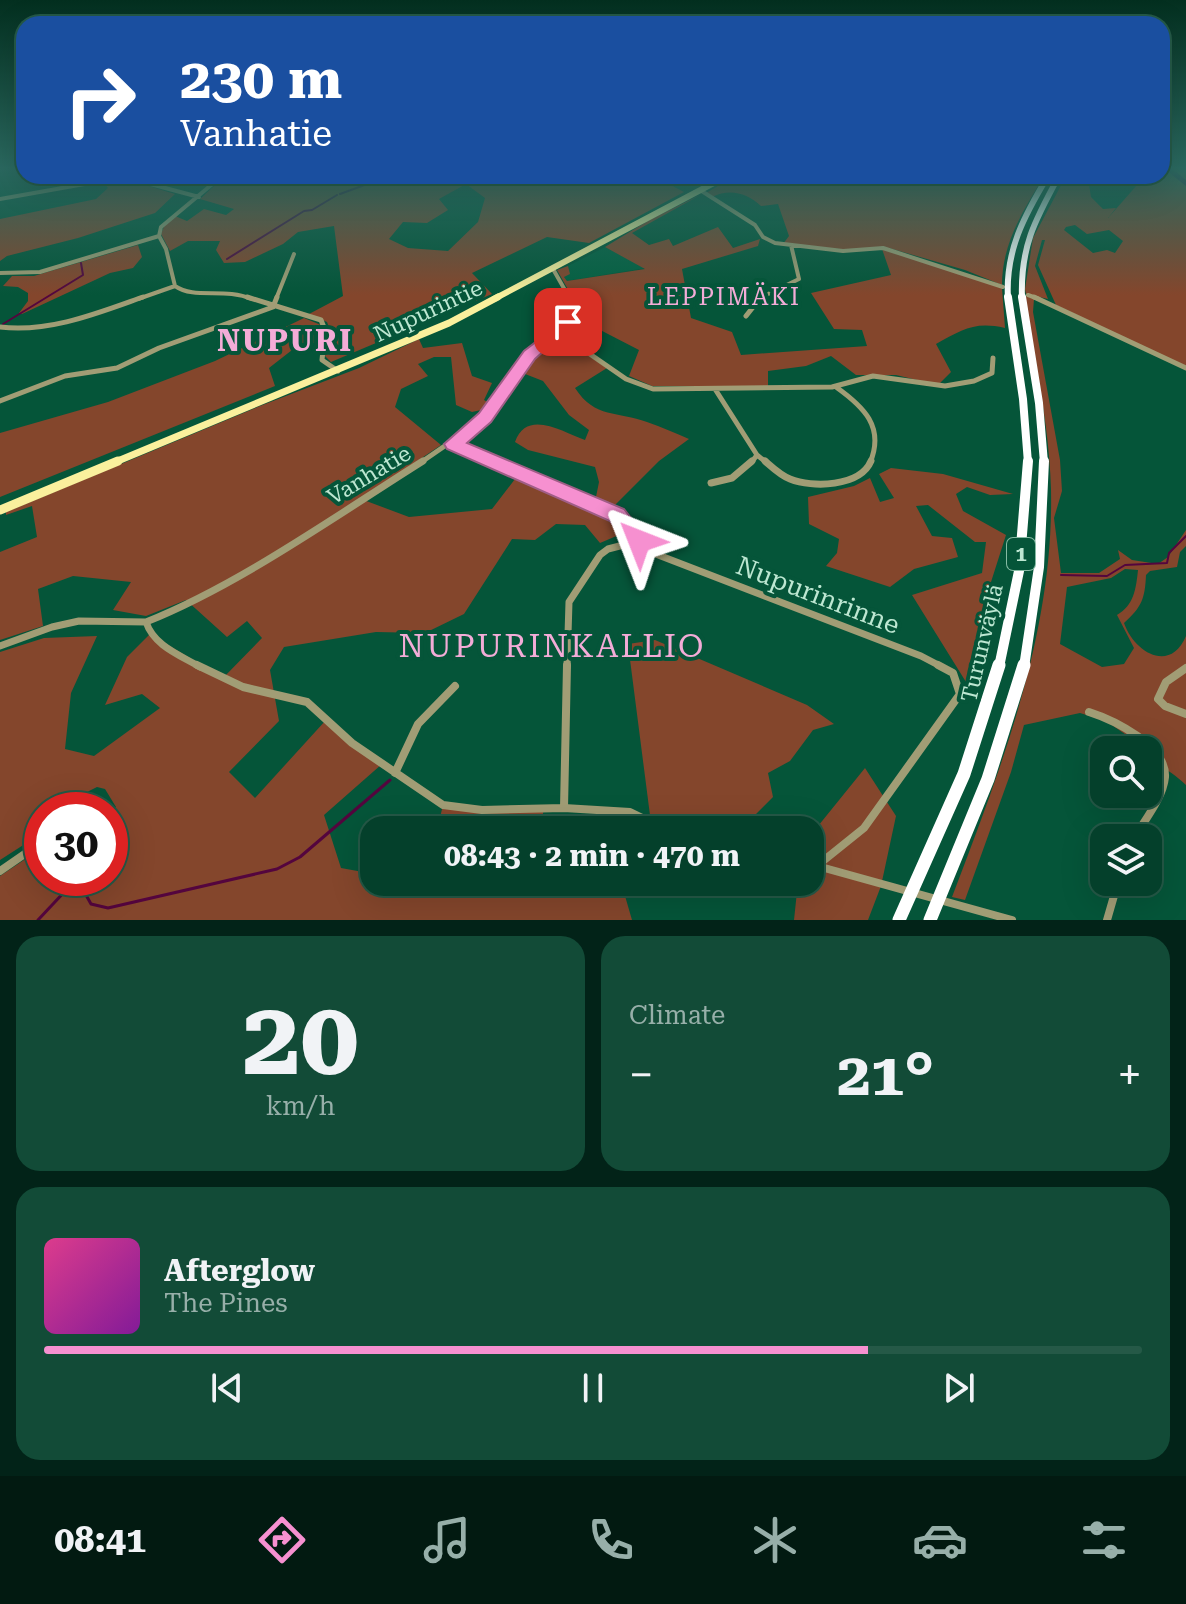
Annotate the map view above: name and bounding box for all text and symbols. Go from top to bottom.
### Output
text: 230 m [180,46,342,112]
icon: right [48,48,152,152]
text: Vanhatie [180,113,332,155]
street label: Nupurintie [370,275,486,347]
district label: LEPPIMÄKI [647,282,801,311]
pin [534,288,602,356]
icon: arrive [546,300,590,344]
district label: NUPURI [217,323,353,358]
street label: Vanhatie [323,440,415,510]
position arrow [597,499,681,583]
road number: 1 [1007,538,1035,570]
street label: Nupurinrinne [732,550,904,640]
street label: Turunväylä [956,581,1008,704]
district label: NUPURINKALLIO [399,627,705,665]
map controls [1090,736,1162,896]
button: search [1090,736,1162,808]
speed limit sign: 30 [24,792,128,896]
button: layers [1090,824,1162,896]
text: 08:43 · 2 min · 470 m [444,838,740,873]
text: 20 [242,978,359,1099]
text: Climate [629,1000,725,1030]
text: 21° [837,1039,934,1110]
text: − [629,1049,654,1101]
text: + [1117,1049,1142,1101]
text: km/h [266,1091,335,1121]
text: Afterglow [164,1253,315,1288]
text: The Pines [164,1288,288,1318]
icon: previous [205,1366,249,1410]
icon: pause [571,1366,615,1410]
icon: next [937,1366,981,1410]
icon: directions [254,1512,310,1568]
icon: music [419,1512,475,1568]
icon: phone [583,1512,639,1568]
icon: climate [747,1512,803,1568]
icon: car [912,1512,968,1568]
icon: filters [1076,1512,1132,1568]
text: 08:41 [54,1519,146,1561]

